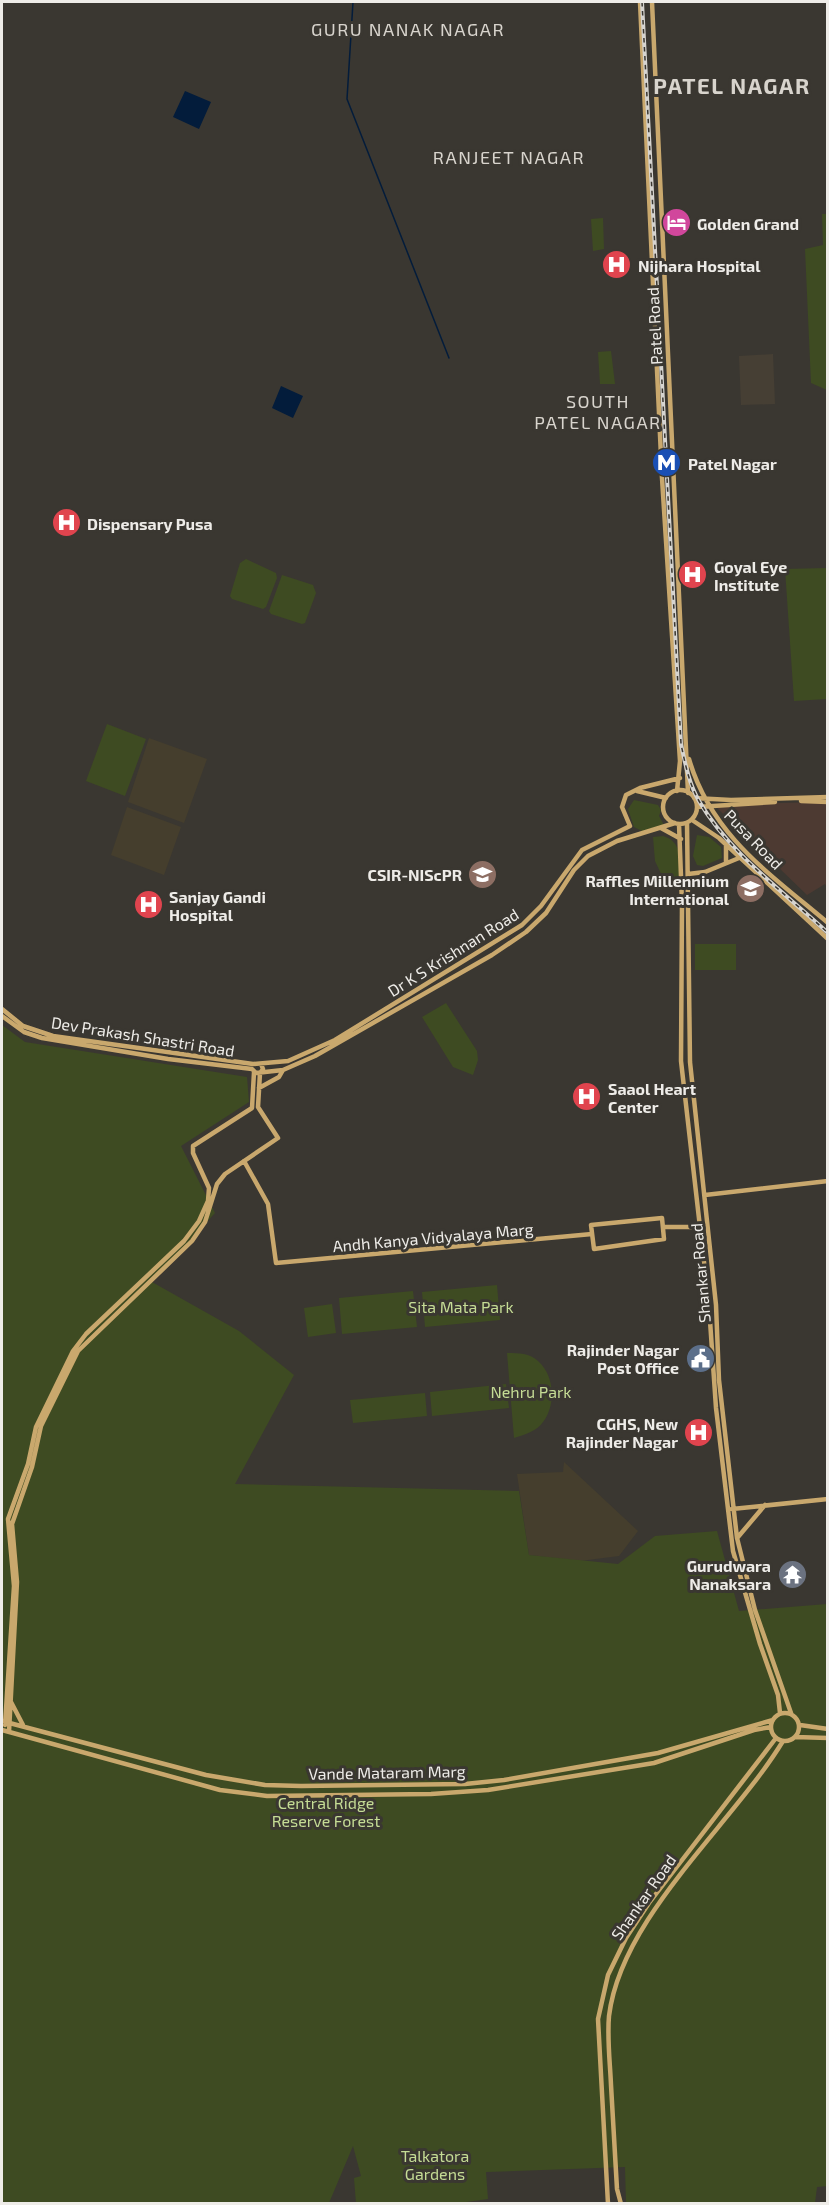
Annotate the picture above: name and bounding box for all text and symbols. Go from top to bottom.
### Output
district label: GURU NANAK NAGAR [311,18,505,40]
district label: PATEL NAGAR [653,72,811,98]
district label: RANJEET NAGAR [433,146,585,168]
hotel icon: Golden Grand [660,207,692,239]
place label: Golden Grand [697,214,799,233]
hospital icon: Nijhara Hospital [601,249,633,281]
place label: Nijhara Hospital [638,256,761,275]
street label: Patel Road [642,287,666,365]
district label: SOUTH PATEL NAGAR [534,390,662,433]
metro station icon: Patel Nagar [651,447,683,479]
place label: Patel Nagar [688,454,777,473]
hospital icon: Dispensary Pusa [50,507,82,539]
place label: Dispensary Pusa [87,514,213,534]
place label: Goyal Eye Institute [714,557,787,594]
hospital icon: Goyal Eye Institute [677,559,709,591]
street label: Pusa Road [721,805,787,873]
school or university icon: CSIR-NIScPR [467,858,499,890]
place label: CSIR-NIScPR [368,865,462,884]
place label: Raffles Millennium International [586,871,730,908]
school or university icon: Raffles Millennium International [734,873,766,905]
place label: Sanjay Gandi Hospital [169,887,266,924]
hospital icon: Sanjay Gandi Hospital [132,889,164,921]
street label: Dr K S Krishnan Road [384,904,522,1000]
street label: Dev Prakash Shastri Road [50,1012,236,1060]
place label: Saaol Heart Center [608,1079,696,1116]
hospital icon: Saaol Heart Center [571,1081,603,1113]
street label: Andh Kanya Vidyalaya Marg [332,1219,534,1255]
street label: Shankar Road [686,1222,714,1324]
park label: Sita Mata Park [408,1297,514,1316]
place label: Rajinder Nagar Post Office [567,1340,679,1377]
public building icon: Rajinder Nagar Post Office [684,1342,716,1374]
park label: Nehru Park [491,1382,572,1401]
place label: CGHS, New Rajinder Nagar [566,1414,678,1451]
hospital icon: CGHS, New Rajinder Nagar [683,1416,715,1448]
place label: Gurudwara Nanaksara [687,1556,771,1593]
temple icon: Gurudwara Nanaksara [776,1558,808,1590]
street label: Vande Mataram Marg [308,1761,466,1783]
park label: Central Ridge Reserve Forest [272,1793,380,1830]
street label: Shankar Road [607,1851,679,1943]
park label: Talkatora Gardens [401,2146,469,2183]

